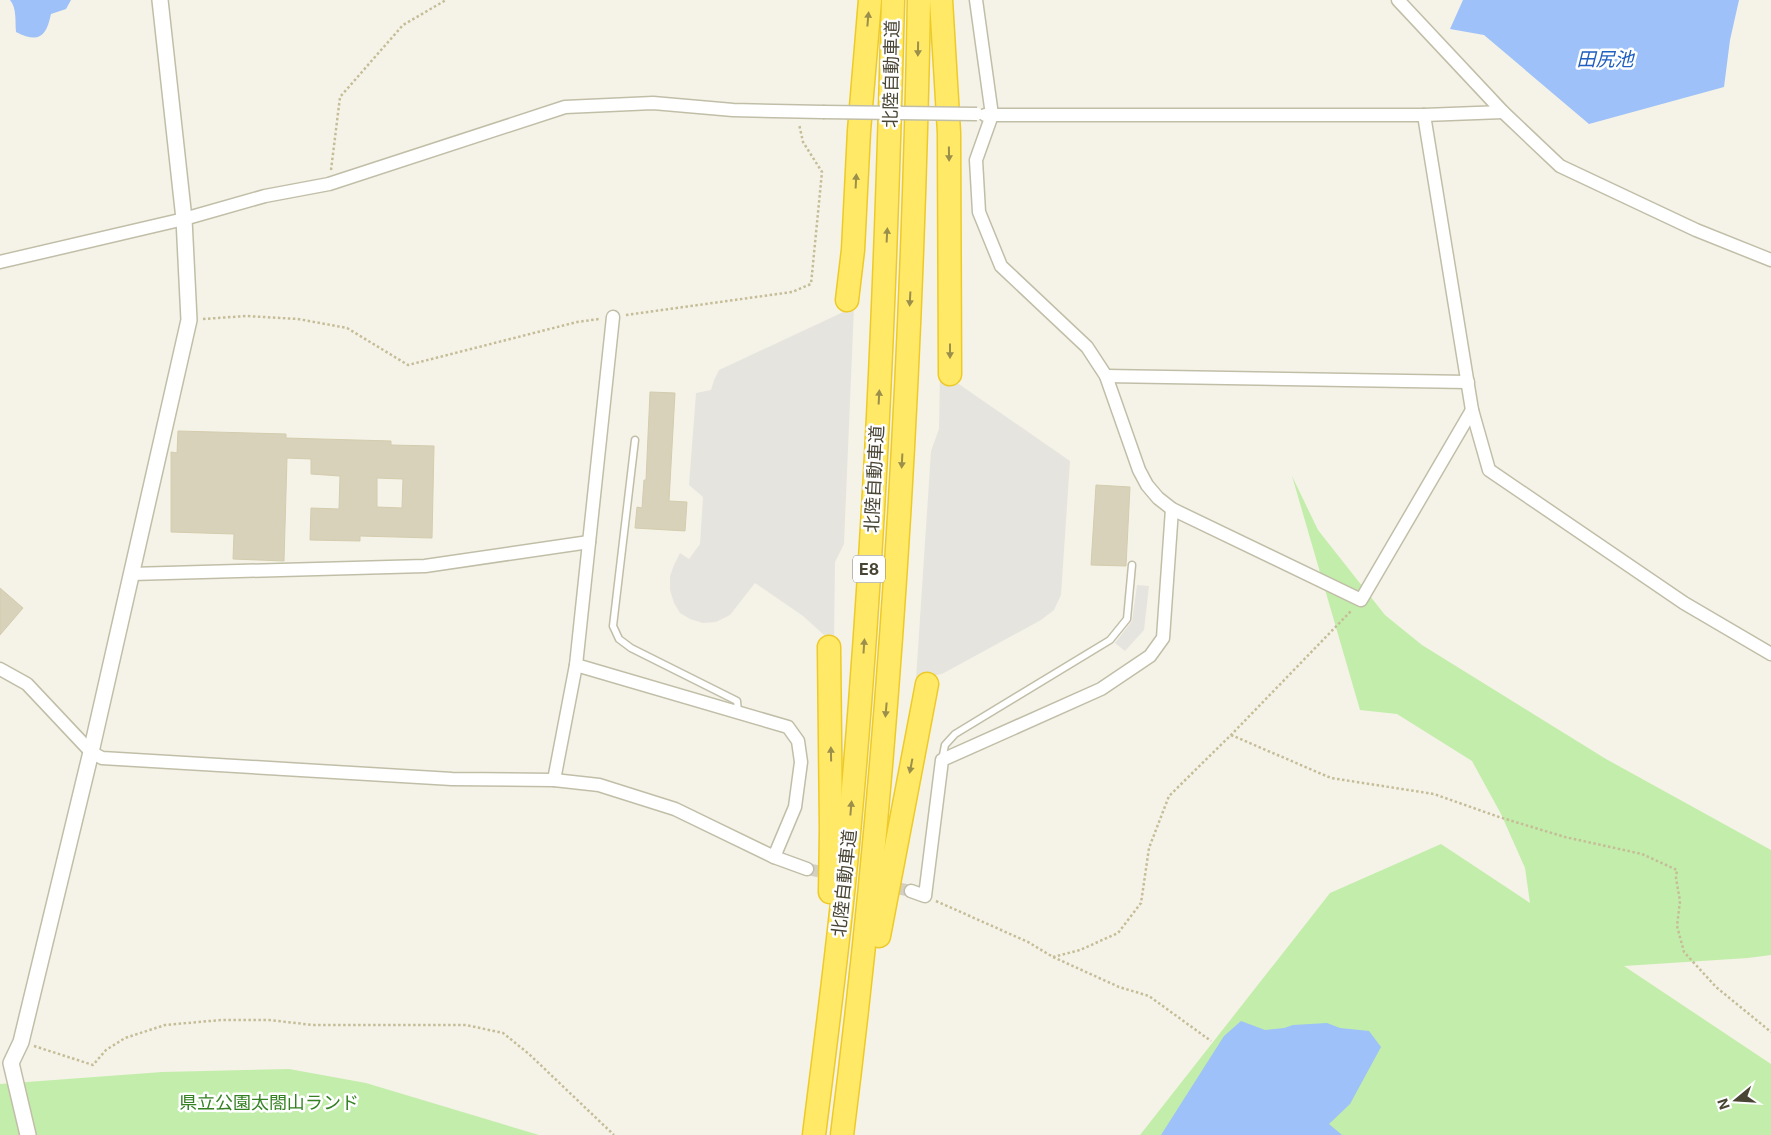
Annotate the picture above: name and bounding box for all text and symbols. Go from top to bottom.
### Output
one-way arrow [865,11,873,27]
street label: 北陸自動車道 [880,20,902,128]
one-way arrow [914,41,922,57]
water label: 田尻池 [1576,48,1635,71]
one-way arrow [945,146,953,162]
one-way arrow [853,173,861,189]
one-way arrow [883,226,891,242]
one-way arrow [906,291,914,307]
one-way arrow [946,343,954,359]
one-way arrow [876,389,884,405]
street label: 北陸自動車道 [861,425,887,533]
one-way arrow [898,453,906,469]
road number: E8 [853,556,885,582]
one-way arrow [860,638,868,654]
one-way arrow [882,703,890,719]
one-way arrow [827,746,835,762]
one-way arrow [906,758,914,774]
one-way arrow [848,800,856,816]
street label: 北陸自動車道 [828,828,860,938]
north arrow [1711,1075,1761,1125]
park label: 県立公園太閤山ランド [179,1092,359,1113]
text: N [1713,1096,1733,1112]

